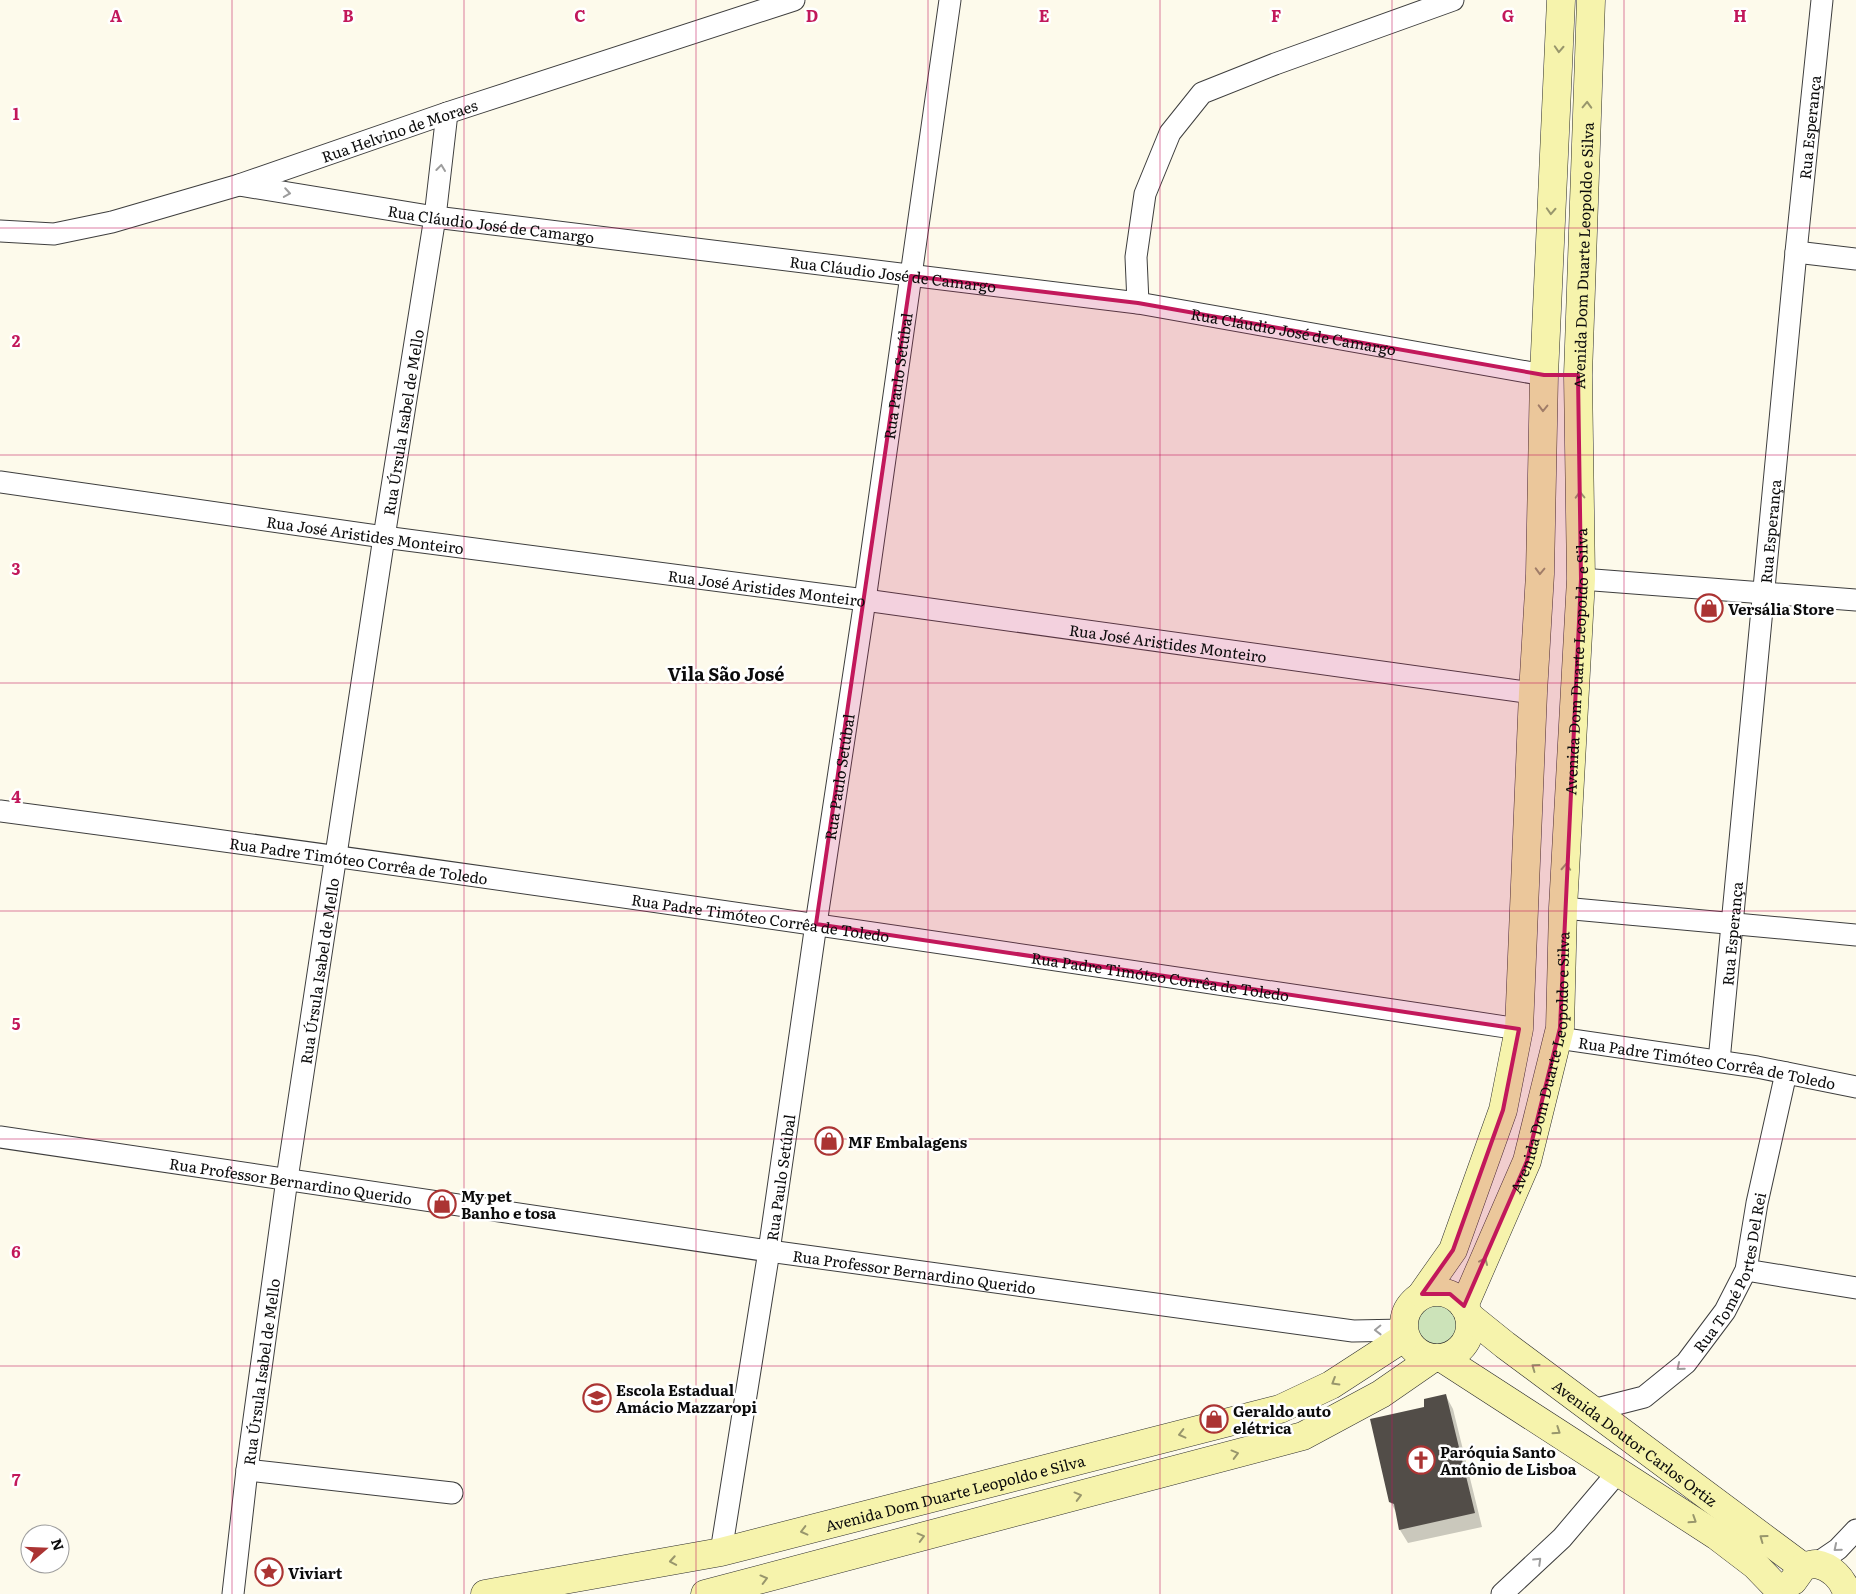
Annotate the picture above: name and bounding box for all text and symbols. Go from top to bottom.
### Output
text: A [110,3,122,27]
text: B [342,3,354,27]
text: C [574,3,586,27]
text: D [806,3,818,27]
text: E [1039,3,1050,27]
text: F [1271,3,1281,27]
text: G [1502,3,1514,27]
text: H [1733,3,1747,27]
one-way arrow [1554,45,1564,53]
street label: Rua Esperança [1792,73,1826,181]
street label: Rua Helvino de Moraes [318,92,480,167]
one-way arrow [1582,100,1593,108]
text: 1 [13,101,20,125]
street label: Avenida Dom Duarte Leopoldo e Silva [1566,121,1598,389]
one-way arrow [435,164,445,173]
one-way arrow [283,187,291,198]
street label: Rua Cláudio José de Camargo [386,198,596,248]
one-way arrow [1546,207,1557,215]
street label: Rua Cláudio José de Camargo [788,249,998,297]
street label: Rua Cláudio José de Camargo [1189,301,1398,360]
street label: Rua Paulo Setúbal [876,311,917,441]
street label: Rua Úrsula Isabel de Mello [376,327,428,517]
text: 2 [12,328,21,352]
one-way arrow [1538,405,1548,413]
street label: Rua Esperança [1753,477,1786,585]
one-way arrow [1574,490,1585,498]
street label: Rua José Aristides Monteiro [265,509,466,559]
street label: Avenida Dom Duarte Leopoldo e Silva [1558,527,1593,796]
text: 3 [12,556,21,580]
street label: Rua José Aristides Monteiro [667,563,867,611]
one-way arrow [1534,567,1545,575]
shop icon: Versália Store [1694,593,1724,623]
place label: Versália Store [1728,597,1835,620]
street label: Rua José Aristides Monteiro [1068,617,1268,667]
district label: Vila São José [668,660,784,687]
street label: Rua Paulo Setúbal [817,712,859,842]
text: 4 [11,784,21,808]
street label: Rua Padre Timóteo Corrêa de Toledo [228,830,489,889]
one-way arrow [1560,862,1571,870]
street label: Rua Úrsula Isabel de Mello [293,876,344,1066]
street label: Rua Esperança [1715,880,1748,987]
street label: Rua Padre Timóteo Corrêa de Toledo [630,887,891,947]
street label: Avenida Dom Duarte Leopoldo e Silva [1503,930,1574,1197]
street label: Rua Padre Timóteo Corrêa de Toledo [1030,945,1291,1006]
text: 5 [12,1011,21,1035]
street label: Rua Padre Timóteo Corrêa de Toledo [1577,1030,1838,1094]
street label: Rua Paulo Setúbal [759,1113,800,1242]
shop icon: MF Embalagens [814,1126,844,1156]
place label: MF Embalagens [848,1130,968,1153]
street label: Rua Professor Bernardino Querido [168,1151,414,1209]
place label: My pet Banho e tosa [461,1184,557,1224]
shop icon: My pet Banho e tosa [427,1189,457,1219]
street label: Rua Tomé Portes Del Rei [1687,1190,1771,1357]
text: 6 [11,1239,21,1263]
street label: Rua Professor Bernardino Querido [791,1243,1037,1299]
one-way arrow [1477,1257,1488,1266]
street label: Rua Úrsula Isabel de Mello [236,1277,285,1467]
one-way arrow [1374,1325,1382,1335]
one-way arrow [1676,1362,1685,1371]
one-way arrow [1531,1364,1541,1373]
street label: Avenida Doutor Carlos Ortiz [1548,1373,1723,1511]
one-way arrow [1331,1375,1340,1385]
place label: Escola Estadual Amácio Mazzaropi [616,1378,757,1418]
school or university icon: Escola Estadual Amácio Mazzaropi [582,1383,612,1413]
place label: Geraldo auto elétrica [1233,1399,1331,1439]
shop icon: Geraldo auto elétrica [1199,1404,1229,1434]
one-way arrow [1551,1425,1561,1434]
one-way arrow [1177,1428,1186,1439]
place label: Paróquia Santo Antônio de Lisboa [1440,1440,1577,1480]
church icon: Paróquia Santo Antônio de Lisboa [1406,1445,1436,1475]
street label: Avenida Dom Duarte Leopoldo e Silva [822,1448,1088,1536]
one-way arrow [1231,1449,1240,1460]
text: 7 [12,1467,21,1491]
one-way arrow [1074,1491,1082,1501]
one-way arrow [1687,1514,1696,1523]
north arrow [20,1524,70,1574]
one-way arrow [800,1525,809,1536]
one-way arrow [916,1533,925,1543]
one-way arrow [1759,1535,1769,1544]
text: N [47,1536,70,1553]
one-way arrow [1834,1543,1843,1552]
one-way arrow [668,1555,677,1565]
place icon: Viviart [254,1557,284,1587]
one-way arrow [1532,1558,1541,1567]
place label: Viviart [288,1561,343,1584]
one-way arrow [759,1575,768,1585]

